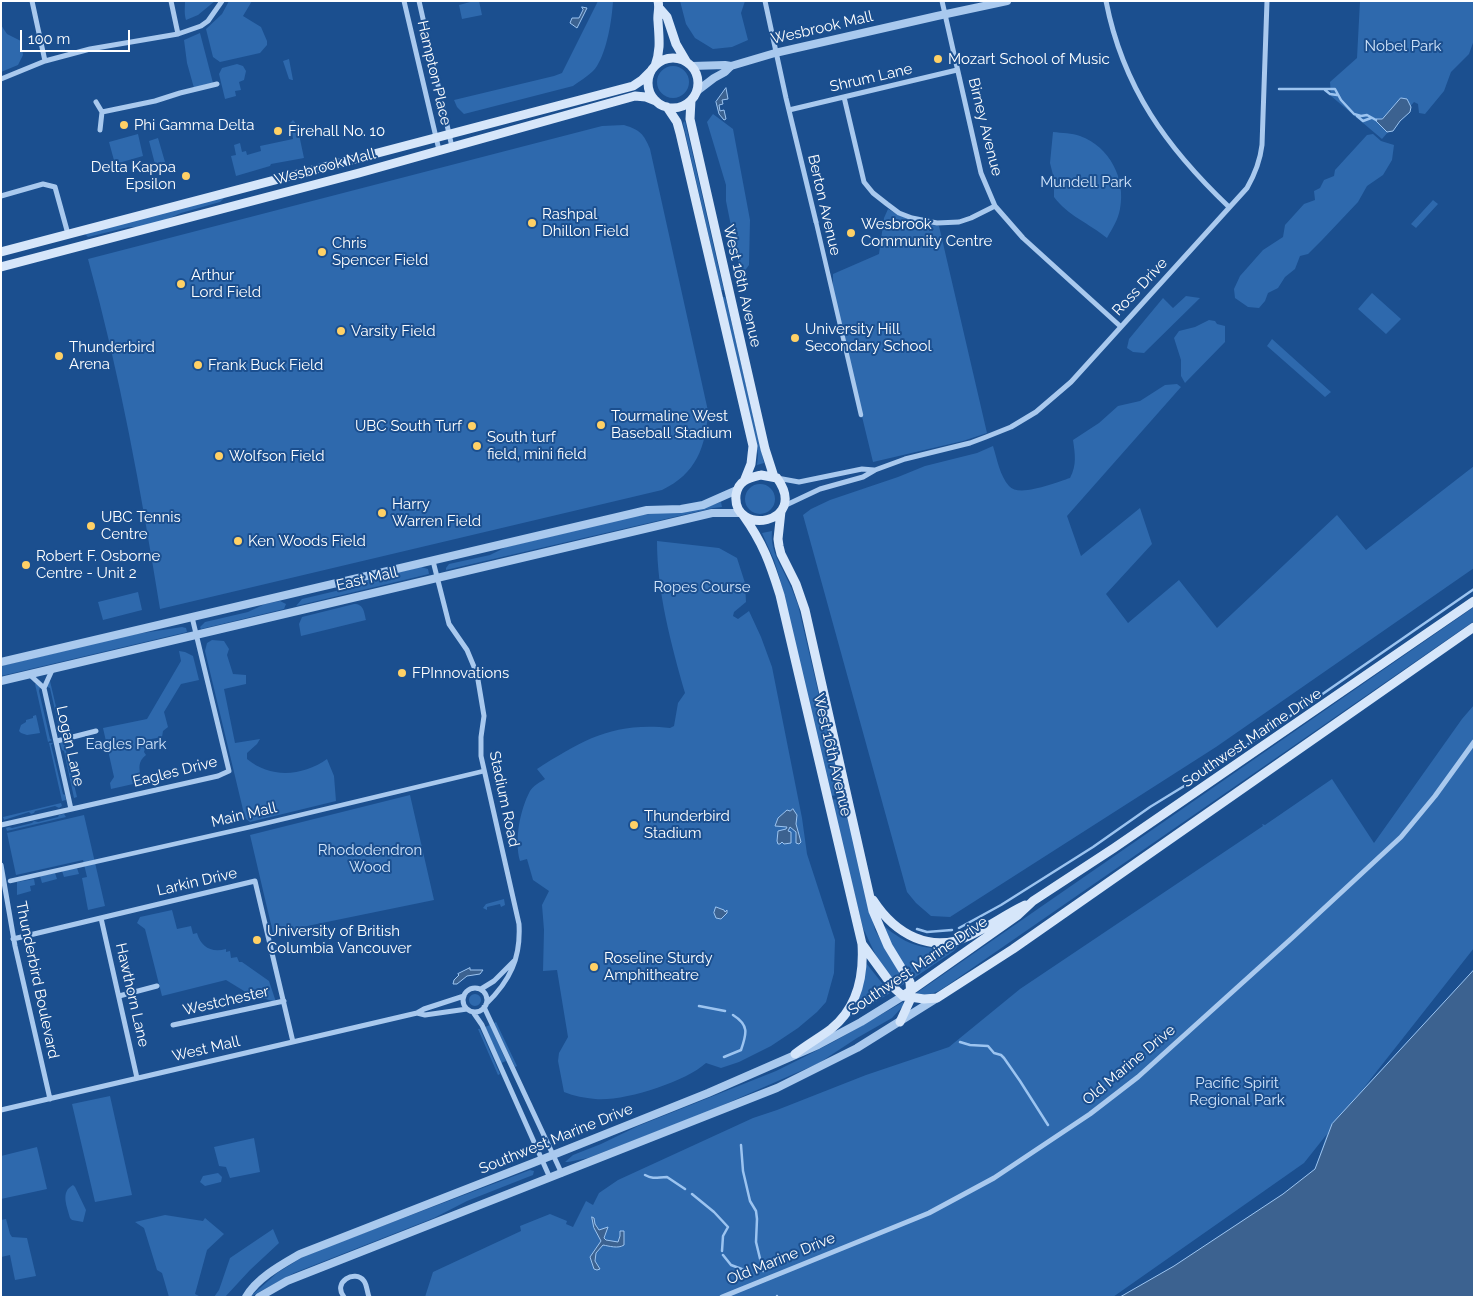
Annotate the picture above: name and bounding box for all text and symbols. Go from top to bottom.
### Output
street label: Wesbrook Mall [769,8,875,48]
street label: Hampton Place [413,19,455,127]
scale bar [22,20,132,52]
text: 100 m [28,30,70,48]
park label: Nobel Park [1365,37,1441,55]
place label: Mozart School of Music [948,50,1110,68]
marker: Mozart School of Music [932,53,944,65]
street label: Shrum Lane [828,60,914,96]
street label: Birney Avenue [964,76,1006,178]
place label: Phi Gamma Delta [134,116,254,134]
marker: Phi Gamma Delta [118,119,130,131]
place label: Firehall No. 10 [288,122,385,140]
marker: Firehall No. 10 [272,125,284,137]
street label: Wesbrook Mall [272,145,378,189]
street label: Berton Avenue [804,153,844,257]
place label: Delta Kappa Epsilon [91,158,176,193]
marker: Delta Kappa Epsilon [180,170,192,182]
park label: Mundell Park [1040,173,1132,191]
place label: Rashpal Dhillon Field [542,205,629,240]
place label: Wesbrook Community Centre [861,215,992,250]
marker: Rashpal Dhillon Field [526,217,538,229]
street label: West 16th Avenue [719,223,765,349]
marker: Wesbrook Community Centre [845,227,857,239]
place label: Chris Spencer Field [332,234,428,269]
marker: Chris Spencer Field [316,246,328,258]
street label: Ross Drive [1109,254,1171,320]
place label: Arthur Lord Field [191,266,261,301]
marker: Arthur Lord Field [175,278,187,290]
place label: University Hill Secondary School [805,320,931,355]
place label: Varsity Field [351,322,436,340]
marker: Varsity Field [335,325,347,337]
marker: University Hill Secondary School [789,332,801,344]
place label: Thunderbird Arena [69,338,155,373]
marker: Thunderbird Arena [53,350,65,362]
place label: Frank Buck Field [208,356,323,374]
marker: Frank Buck Field [192,359,204,371]
place label: Tourmaline West Baseball Stadium [611,407,732,442]
place label: UBC South Turf [355,417,462,435]
marker: Tourmaline West Baseball Stadium [595,419,607,431]
marker: UBC South Turf [466,420,478,432]
place label: South turf field, mini field [487,428,587,463]
marker: South turf field, mini field [471,440,483,452]
place label: Wolfson Field [229,447,325,465]
marker: Wolfson Field [213,450,225,462]
place label: Harry Warren Field [392,495,481,530]
marker: Harry Warren Field [376,507,388,519]
place label: UBC Tennis Centre [101,508,181,543]
marker: UBC Tennis Centre [85,520,97,532]
place label: Ken Woods Field [248,532,366,550]
marker: Ken Woods Field [232,535,244,547]
place label: Robert F. Osborne Centre - Unit 2 [36,547,160,582]
marker: Robert F. Osborne Centre - Unit 2 [20,559,32,571]
street label: East Mall [334,563,400,595]
park label: Ropes Course [653,578,751,596]
place label: FPInnovations [412,664,509,682]
marker: FPInnovations [396,667,408,679]
street label: Southwest Marine Drive [1179,685,1325,791]
street label: West 16th Avenue [809,692,855,818]
street label: Logan Lane [52,704,88,788]
park label: Eagles Park [85,735,167,753]
street label: Stadium Road [485,750,523,848]
street label: Eagles Drive [131,753,219,791]
street label: Main Mall [210,799,278,831]
place label: Thunderbird Stadium [644,807,730,842]
marker: Thunderbird Stadium [628,819,640,831]
park label: Rhododendron Wood [318,841,422,876]
street label: Larkin Drive [155,864,239,900]
street label: Thunderbird Boulevard [12,900,62,1060]
street label: Southwest Marine Drive [845,913,991,1019]
place label: University of British Columbia Vancouver [267,922,412,957]
marker: University of British Columbia Vancouver [251,934,263,946]
street label: Hawthorn Lane [111,941,153,1049]
place label: Roseline Sturdy Amphitheatre [604,949,713,984]
marker: Roseline Sturdy Amphitheatre [588,961,600,973]
street label: Westchester [181,982,271,1020]
street label: Old Marine Drive [1079,1021,1179,1109]
street label: West Mall [170,1032,242,1066]
park label: Pacific Spirit Regional Park [1189,1074,1285,1109]
street label: Southwest Marine Drive [476,1100,636,1178]
street label: Old Marine Drive [724,1229,838,1289]

